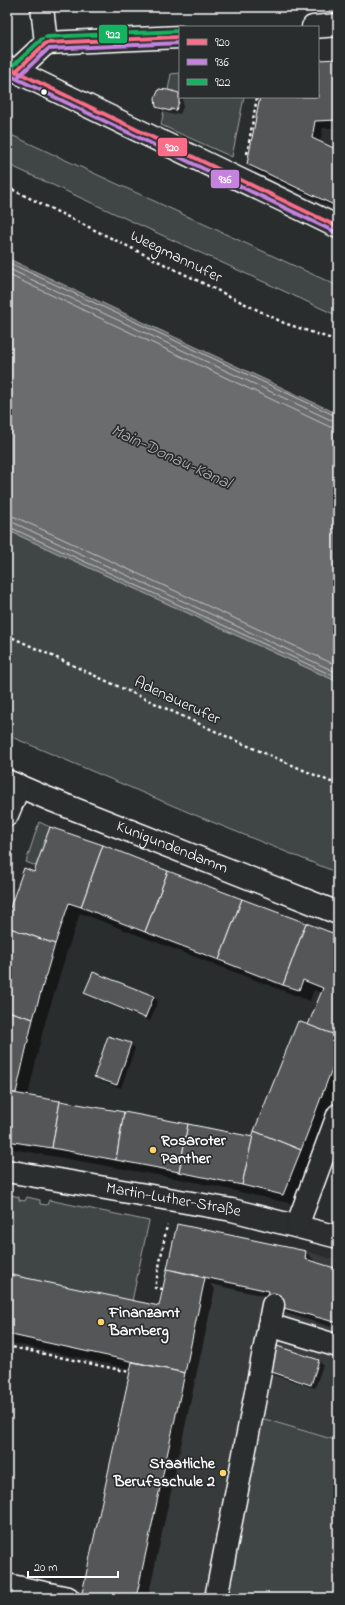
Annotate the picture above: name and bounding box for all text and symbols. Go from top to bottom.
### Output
line badge: 922 [98,24,128,44]
legend [179,26,319,98]
text: 922 [105,27,121,43]
text: 920 [215,34,230,52]
text: 936 [215,54,230,72]
text: 922 [215,74,231,92]
unlabelled marker [39,87,49,97]
line badge: 920 [157,137,188,157]
text: 920 [164,140,179,156]
line badge: 936 [210,169,240,189]
text: 936 [218,172,232,188]
street label: Weegmannufer [126,224,226,290]
water label: Main-Donau-Kanal [107,418,237,497]
street label: Adenauerufer [130,671,224,731]
street label: Kunigundendamm [113,815,232,880]
place label: Rosaroter Panther [160,1129,227,1171]
marker: Rosaroter Panther [148,1145,158,1155]
street label: Martin-Luther-Straße [104,1176,244,1224]
place label: Finanzamt Bamberg [108,1301,180,1344]
marker: Finanzamt Bamberg [96,1317,106,1327]
place label: Staatliche Berufsschule 2 [113,1452,216,1494]
marker: Staatliche Berufsschule 2 [218,1468,228,1478]
scale bar [28,1553,118,1579]
text: 20 m [34,1559,57,1577]

